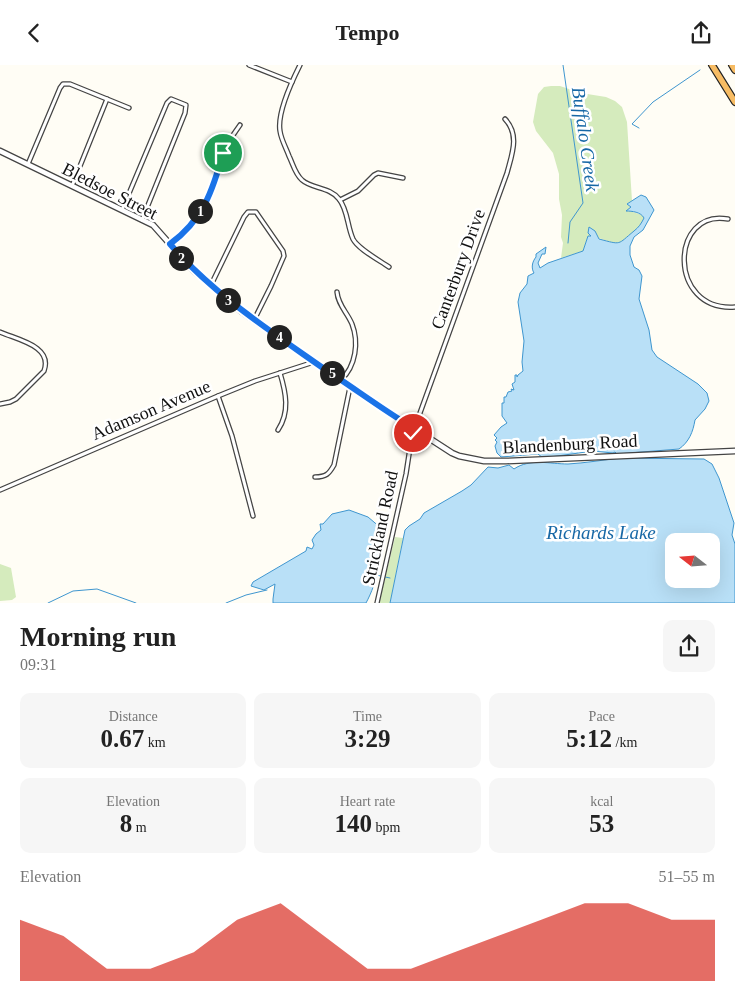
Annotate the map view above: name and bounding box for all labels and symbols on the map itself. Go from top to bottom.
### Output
water label: Buffalo Creek [568,85,603,193]
pin [202,132,244,174]
street label: Bledsoe Street [59,158,161,224]
pin: 1 [188,199,212,223]
street label: Canterbury Drive [427,206,489,332]
pin: 2 [168,245,194,271]
pin: 3 [216,287,240,313]
pin: 4 [266,325,292,349]
pin: 5 [320,361,344,385]
street label: Adamson Avenue [89,376,213,444]
pin [392,412,434,454]
street label: Blandenburg Road [502,430,638,458]
street label: Strickland Road [358,469,402,587]
water label: Richards Lake [545,522,656,543]
north arrow [665,533,720,587]

